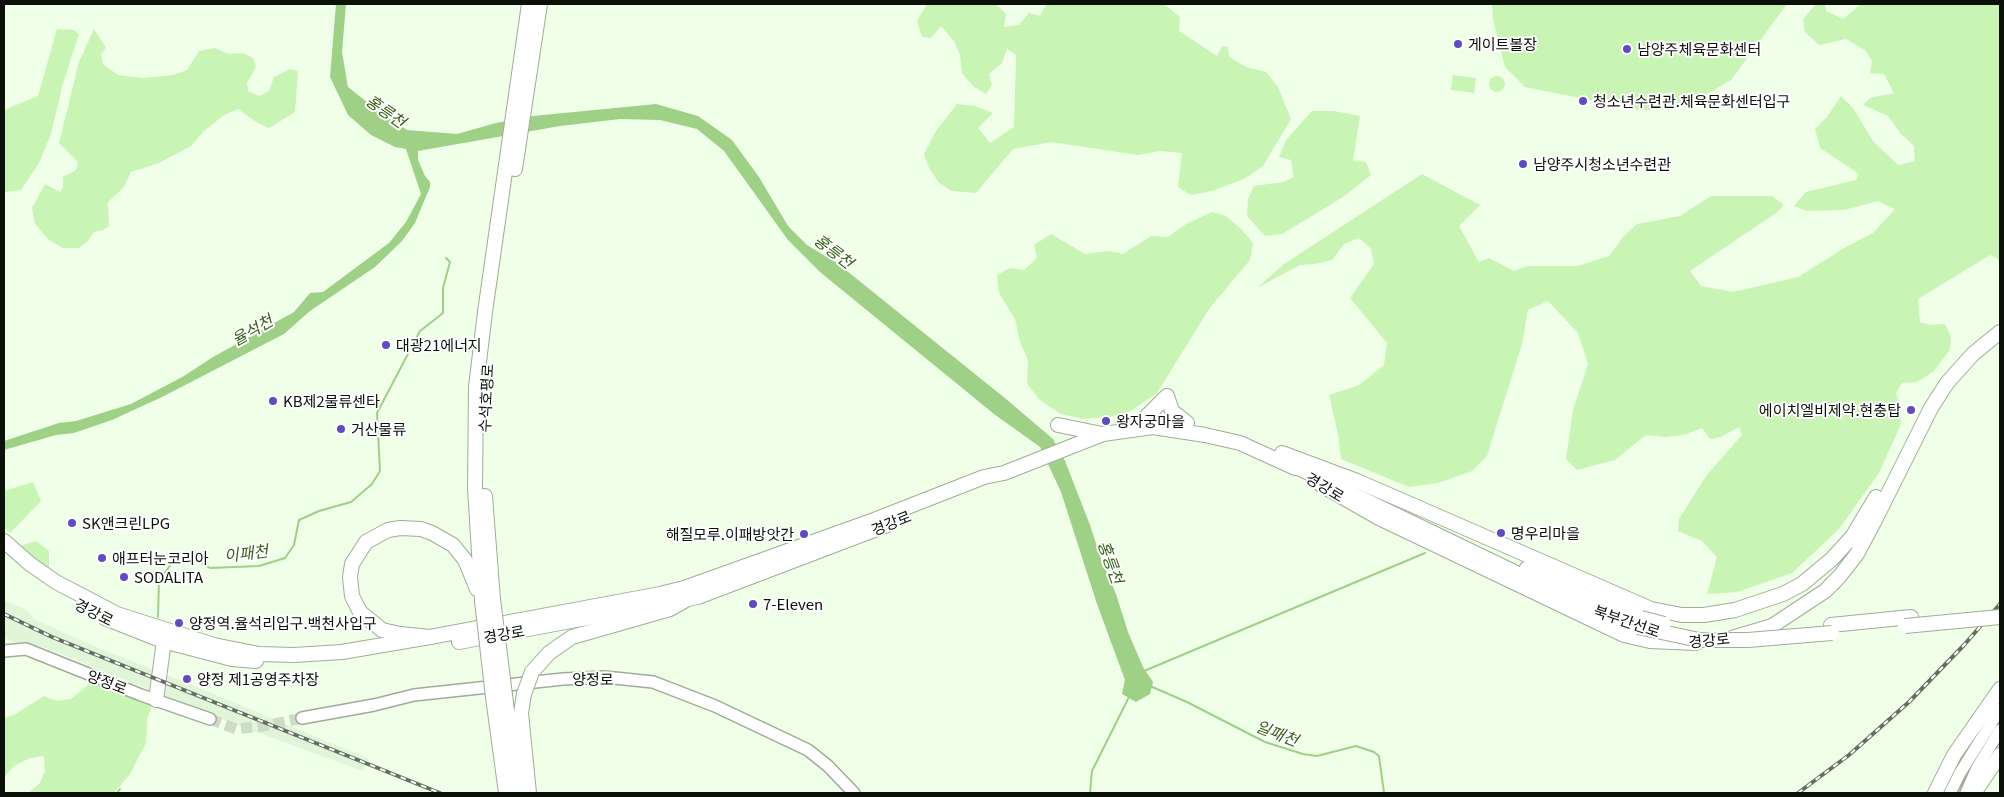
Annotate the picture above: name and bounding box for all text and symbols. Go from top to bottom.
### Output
place label: 게이트볼장 [1468,35,1537,53]
marker: 게이트볼장 [1452,38,1464,50]
place label: 남양주체육문화센터 [1637,40,1761,58]
marker: 남양주체육문화센터 [1621,43,1633,55]
water label: 홍릉천 [362,90,410,132]
place label: 청소년수련관.체육문화센터입구 [1593,92,1790,110]
marker: 청소년수련관.체육문화센터입구 [1577,95,1589,107]
place label: 남양주시청소년수련관 [1533,155,1671,173]
marker: 남양주시청소년수련관 [1517,158,1529,170]
water label: 홍릉천 [811,230,857,272]
water label: 율석천 [228,311,276,349]
place label: 대광21에너지 [396,336,482,354]
marker: 대광21에너지 [380,339,392,351]
street label: 수석호평로 [475,363,497,433]
place label: KB제2물류센타 [283,392,380,410]
marker: KB제2물류센타 [267,395,279,407]
place label: 에이치엘비제약.현충탑 [1759,401,1901,419]
marker: 에이치엘비제약.현충탑 [1905,404,1917,416]
place label: 왕자궁마을 [1116,412,1185,430]
marker: 왕자궁마을 [1100,415,1112,427]
place label: 거산물류 [351,420,406,438]
marker: 거산물류 [335,423,347,435]
street label: 경강로 [1303,469,1347,505]
street label: 경강로 [868,507,914,539]
place label: SK앤크린LPG [82,514,170,532]
marker: SK앤크린LPG [66,517,78,529]
place label: 명우리마을 [1511,524,1580,542]
place label: 해질모루.이패방앗간 [666,525,794,543]
marker: 명우리마을 [1495,527,1507,539]
marker: 해질모루.이패방앗간 [798,528,810,540]
water label: 홍릉천 [1094,538,1128,586]
water label: 이패천 [223,541,269,565]
place label: 애프터눈코리아 [112,549,209,567]
marker: 애프터눈코리아 [96,552,108,564]
place label: SODALITA [134,568,203,586]
marker: SODALITA [118,571,130,583]
street label: 경강로 [71,595,117,629]
place label: 7-Eleven [763,595,823,613]
marker: 7-Eleven [747,598,759,610]
street label: 북부간선로 [1591,601,1663,641]
place label: 양정역.율석리입구.백천사입구 [189,614,377,632]
marker: 양정역.율석리입구.백천사입구 [173,617,185,629]
street label: 경강로 [482,622,526,646]
street label: 경강로 [1687,629,1731,651]
street label: 양정로 [84,666,130,698]
place label: 양정 제1공영주차장 [197,670,319,688]
street label: 양정로 [572,670,614,688]
marker: 양정 제1공영주차장 [181,673,193,685]
water label: 일패천 [1253,716,1301,750]

